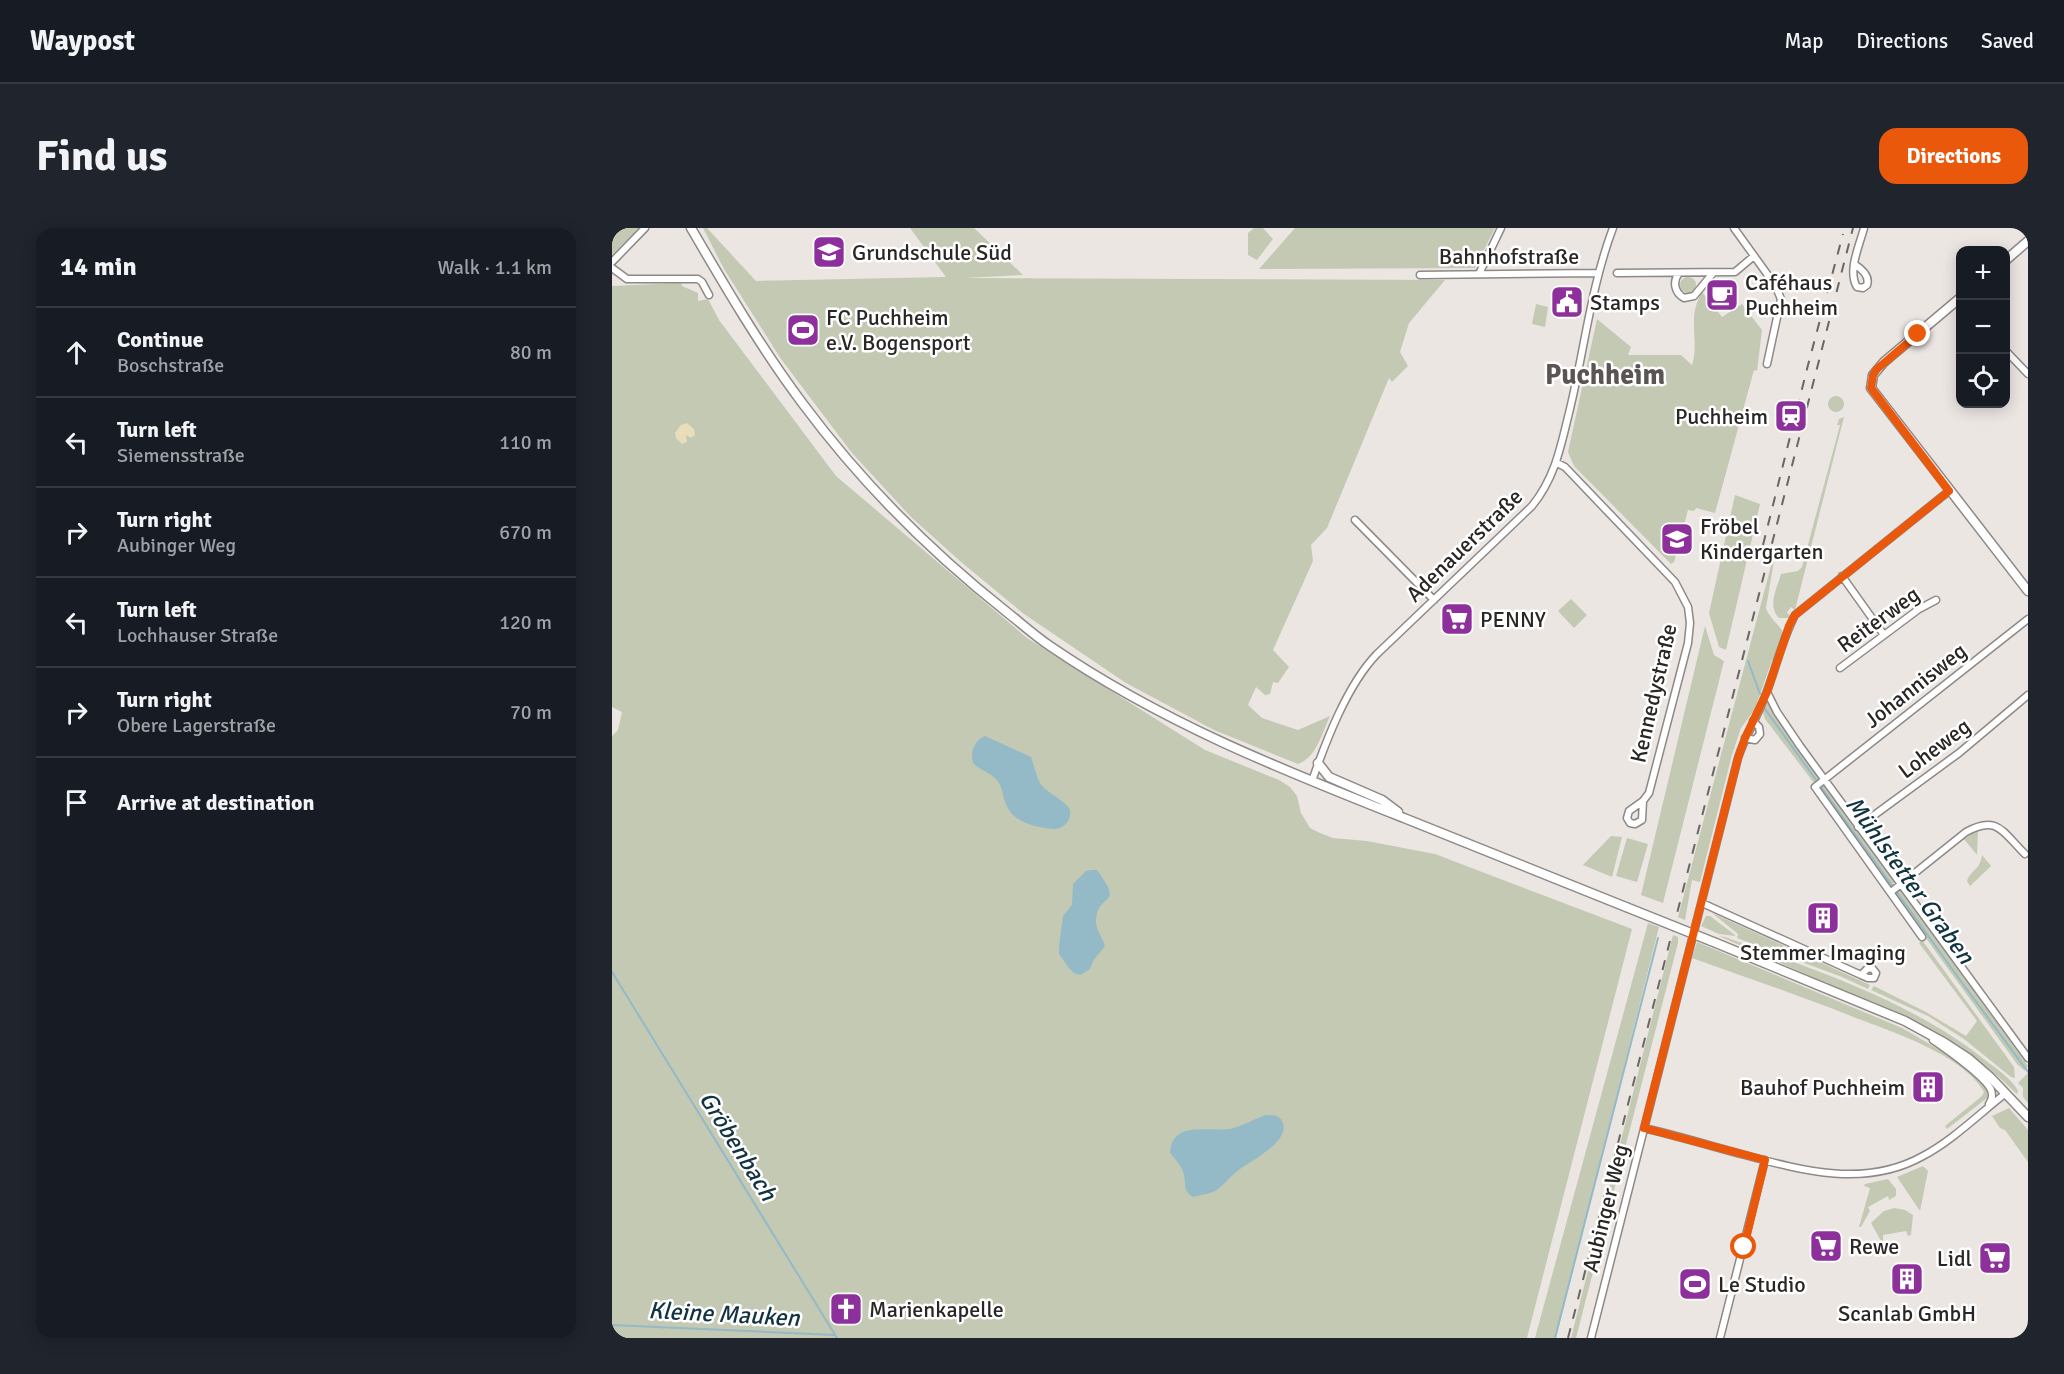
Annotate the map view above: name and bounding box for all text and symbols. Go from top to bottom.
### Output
text: Waypost [30,24,135,58]
text: Map [1785,28,1823,54]
text: Directions [1856,28,1948,54]
text: Saved [1981,28,2034,54]
button: Directions [1879,128,2028,184]
text: Find us [36,131,167,182]
school or university icon: Grundschule Süd [811,234,847,270]
place label: Grundschule Süd [852,239,1012,266]
street label: Bahnhofstraße [1439,243,1579,270]
map controls [1956,246,2010,408]
button: + [1956,246,2010,300]
text: 14 min [60,251,137,283]
text: Walk · 1.1 km [438,255,552,280]
place label: Caféhaus Puchheim [1745,269,1838,321]
cafe icon: Caféhaus Puchheim [1704,277,1740,313]
public building icon: Stamps [1549,284,1585,320]
place label: Stamps [1590,289,1660,316]
button: − [1956,300,2010,354]
place label: FC Puchheim e.V. Bogensport [826,304,971,356]
sports icon: FC Puchheim e.V. Bogensport [785,312,821,348]
route end [1904,320,1930,346]
text: Continue [117,326,204,353]
icon: ahead [60,336,93,369]
text: 80 m [510,340,552,365]
text: Boschstraße [117,353,224,378]
button: locate [1956,354,2010,408]
district label: Puchheim [1545,358,1665,392]
station icon: Puchheim [1773,398,1809,434]
place label: Puchheim [1675,403,1768,430]
text: Turn left [117,416,197,443]
icon: left [60,426,93,459]
text: 110 m [499,430,552,455]
text: Siemensstraße [117,443,245,468]
street label: Adenauerstraße [1401,483,1528,608]
text: Turn right [117,506,212,533]
place label: Fröbel Kindergarten [1700,513,1823,565]
icon: right [60,516,93,549]
text: 670 m [499,520,552,545]
school or university icon: Fröbel Kindergarten [1659,521,1695,557]
text: Aubinger Weg [117,533,236,558]
street label: Reiterweg [1832,581,1925,658]
text: Turn left [117,596,197,623]
supermarket icon: PENNY [1439,601,1475,637]
icon: left [60,606,93,639]
place label: PENNY [1480,606,1546,633]
text: 120 m [499,610,552,635]
street label: Kennedystraße [1624,621,1683,765]
text: Lochhauser Straße [117,623,278,648]
street label: Johannisweg [1859,637,1972,734]
text: Turn right [117,686,212,713]
icon: right [60,696,93,729]
text: 70 m [510,700,552,725]
text: Obere Lagerstraße [117,713,276,738]
street label: Loheweg [1893,713,1976,784]
icon: arrive [60,786,93,819]
text: Arrive at destination [117,789,314,816]
water label: Mühlstetter Graben [1839,790,1981,970]
building icon: Stemmer Imaging [1805,900,1841,936]
place label: Stemmer Imaging [1740,939,1906,966]
building icon: Bauhof Puchheim [1910,1069,1946,1105]
place label: Bauhof Puchheim [1740,1074,1905,1101]
water label: Gröbenbach [693,1086,784,1207]
street label: Aubinger Weg [1577,1141,1634,1275]
supermarket icon: Rewe [1808,1228,1844,1264]
route start [1730,1233,1756,1259]
place label: Rewe [1849,1233,1899,1260]
supermarket icon: Lidl [1977,1240,2013,1276]
place label: Lidl [1937,1245,1972,1272]
building icon: Scanlab GmbH [1889,1261,1925,1297]
sports icon: Le Studio [1677,1266,1713,1302]
place label: Le Studio [1718,1271,1806,1298]
church icon: Marienkapelle [828,1291,864,1327]
water label: Kleine Mauken [648,1295,801,1333]
place label: Marienkapelle [869,1296,1004,1323]
place label: Scanlab GmbH [1838,1300,1976,1327]

